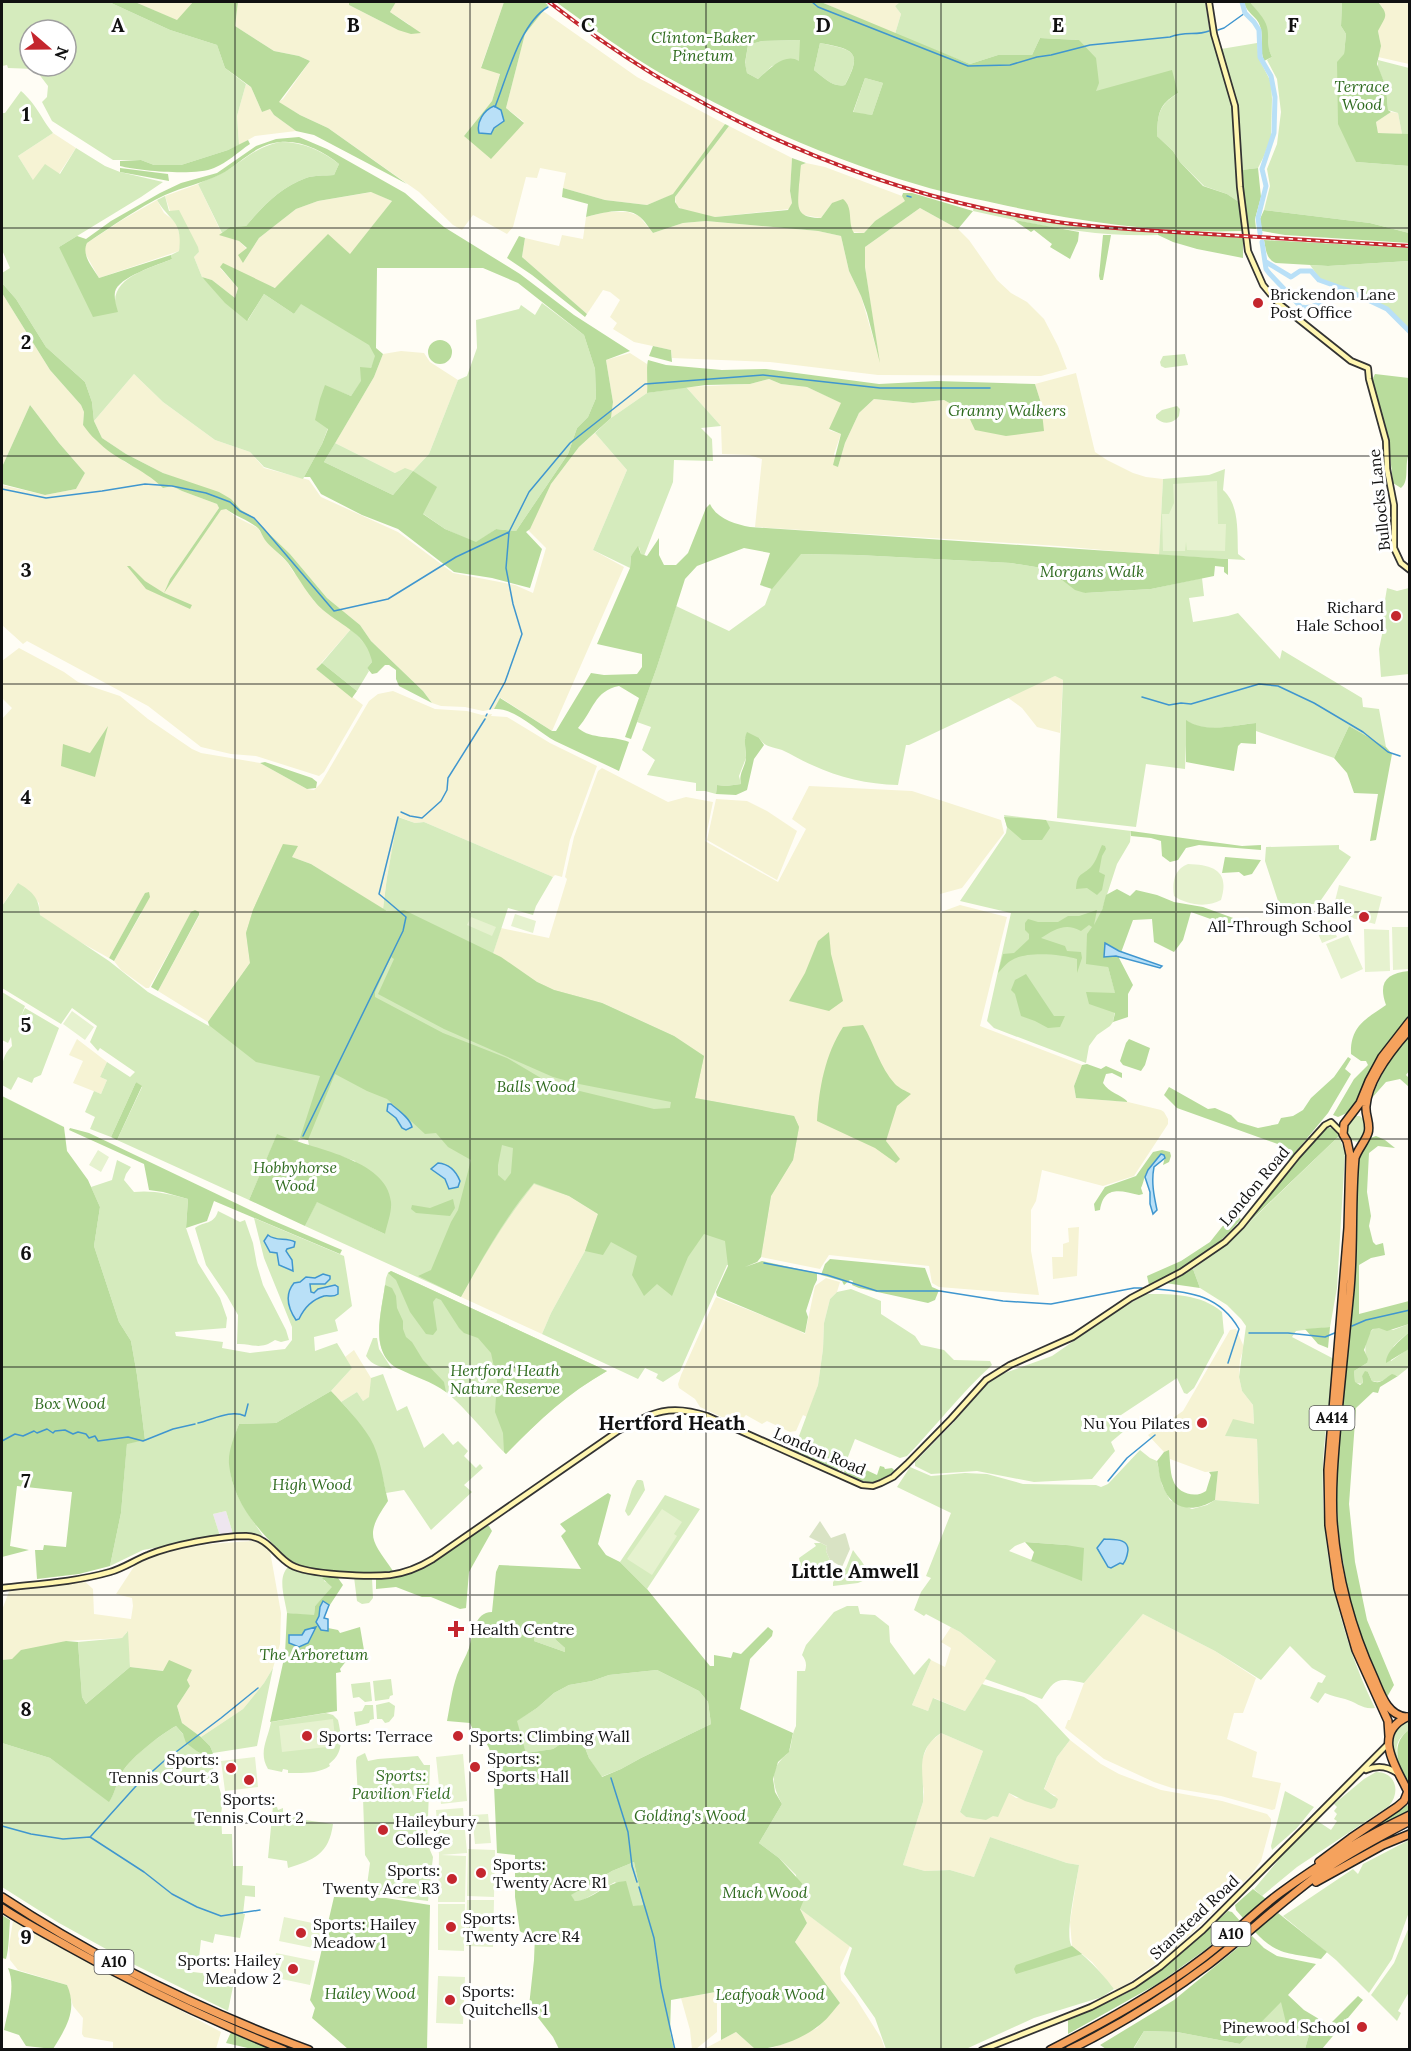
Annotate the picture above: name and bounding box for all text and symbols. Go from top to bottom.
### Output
text: A [111,12,125,37]
text: B [346,12,360,37]
text: C [581,12,595,37]
text: D [815,12,831,37]
text: E [1052,12,1064,37]
text: F [1287,12,1299,37]
north arrow [18,18,78,78]
park label: Clinton-Baker Pinetum [651,27,756,65]
text: N [51,44,74,62]
park label: Terrace Wood [1334,76,1390,114]
text: 1 [22,101,30,126]
place label: Brickendon Lane Post Office [1270,284,1396,322]
marker: Brickendon Lane Post Office [1251,296,1265,310]
text: 2 [21,329,31,354]
park label: Granny Walkers [948,400,1066,420]
street label: Bullocks Lane [1364,448,1394,552]
text: 3 [20,557,32,582]
park label: Morgans Walk [1040,561,1144,581]
place label: Richard Hale School [1296,597,1384,635]
marker: Richard Hale School [1389,609,1403,623]
text: 4 [21,784,32,809]
place label: Simon Balle All-Through School [1207,898,1352,936]
marker: Simon Balle All-Through School [1357,910,1371,924]
text: 5 [21,1012,32,1037]
park label: Balls Wood [496,1076,576,1096]
street label: London Road [1215,1142,1294,1230]
park label: Hobbyhorse Wood [253,1157,337,1195]
text: 6 [20,1240,32,1265]
park label: Hertford Heath Nature Reserve [450,1360,561,1398]
park label: Box Wood [34,1393,106,1413]
road number: A414 [1310,1406,1354,1430]
district label: Hertford Heath [599,1410,746,1435]
place label: Nu You Pilates [1083,1413,1190,1433]
marker: Nu You Pilates [1195,1416,1209,1430]
street label: London Road [771,1423,870,1480]
text: 7 [21,1468,31,1493]
park label: High Wood [272,1474,352,1494]
district label: Little Amwell [791,1558,919,1583]
place label: Health Centre [470,1619,575,1639]
marker: Health Centre [447,1620,465,1638]
park label: The Arboretum [260,1644,368,1664]
text: 8 [20,1696,32,1721]
place label: Sports: Terrace [319,1726,433,1746]
place label: Sports: Climbing Wall [470,1726,630,1746]
marker: Sports: Terrace [300,1729,314,1743]
marker: Sports: Climbing Wall [451,1729,465,1743]
place label: Sports: Sports Hall [487,1748,569,1786]
place label: Sports: Tennis Court 3 [109,1749,219,1787]
marker: Sports: Sports Hall [468,1760,482,1774]
marker: Sports: Tennis Court 3 [224,1761,238,1775]
park label: Sports: Pavilion Field [351,1765,451,1803]
marker: Sports: Tennis Court 2 [242,1773,256,1787]
place label: Sports: Tennis Court 2 [194,1789,304,1827]
park label: Golding's Wood [634,1805,746,1825]
place label: Haileybury College [395,1811,476,1849]
marker: Haileybury College [376,1823,390,1837]
place label: Sports: Twenty Acre R1 [493,1854,607,1892]
place label: Sports: Twenty Acre R3 [323,1860,440,1898]
marker: Sports: Twenty Acre R1 [474,1866,488,1880]
street label: Stanstead Road [1145,1870,1243,1963]
marker: Sports: Twenty Acre R3 [445,1872,459,1886]
park label: Much Wood [722,1882,808,1902]
place label: Sports: Twenty Acre R4 [463,1908,580,1946]
place label: Sports: Hailey Meadow 1 [313,1914,417,1952]
marker: Sports: Twenty Acre R4 [444,1920,458,1934]
road number: A10 [1212,1922,1250,1946]
text: 9 [20,1924,32,1949]
marker: Sports: Hailey Meadow 1 [294,1926,308,1940]
road number: A10 [94,1950,134,1974]
place label: Sports: Hailey Meadow 2 [178,1950,282,1988]
marker: Sports: Hailey Meadow 2 [286,1962,300,1976]
place label: Sports: Quitchells 1 [462,1981,548,2019]
park label: Hailey Wood [324,1983,416,2003]
park label: Leafyoak Wood [715,1984,825,2004]
marker: Sports: Quitchells 1 [443,1993,457,2007]
place label: Pinewood School [1222,2017,1350,2037]
marker: Pinewood School [1355,2020,1369,2034]

